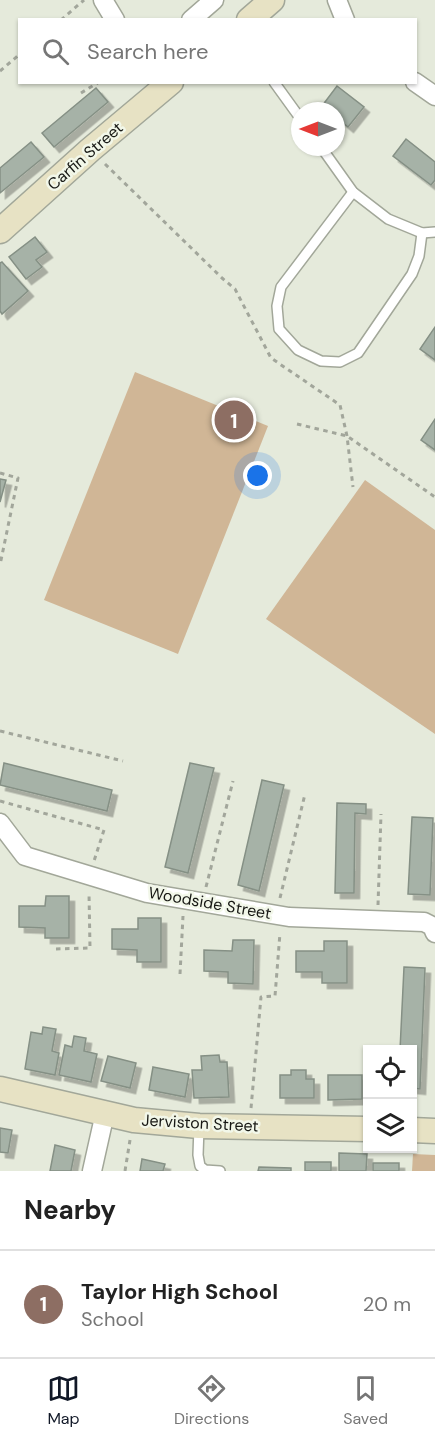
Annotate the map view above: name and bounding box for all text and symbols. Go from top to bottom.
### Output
search box [18,18,417,84]
icon: search [39,35,72,68]
text: Search here [87,37,208,66]
north arrow [291,102,345,156]
street label: Carfin Street [43,117,127,195]
pin: 1 [214,398,254,442]
your location [243,461,272,490]
street label: Woodside Street [147,882,273,924]
map controls [363,1045,417,1153]
button: locate [363,1045,417,1099]
button: layers [363,1099,417,1153]
street label: Jerviston Street [141,1109,259,1137]
text: Nearby [24,1193,116,1227]
text: Taylor High School [81,1277,278,1306]
text: 1 [40,1291,47,1317]
text: 20 m [363,1291,411,1317]
text: School [81,1306,144,1332]
tab: Map [47,1372,80,1429]
tab: Directions [174,1372,249,1429]
tab: Saved [343,1372,388,1429]

